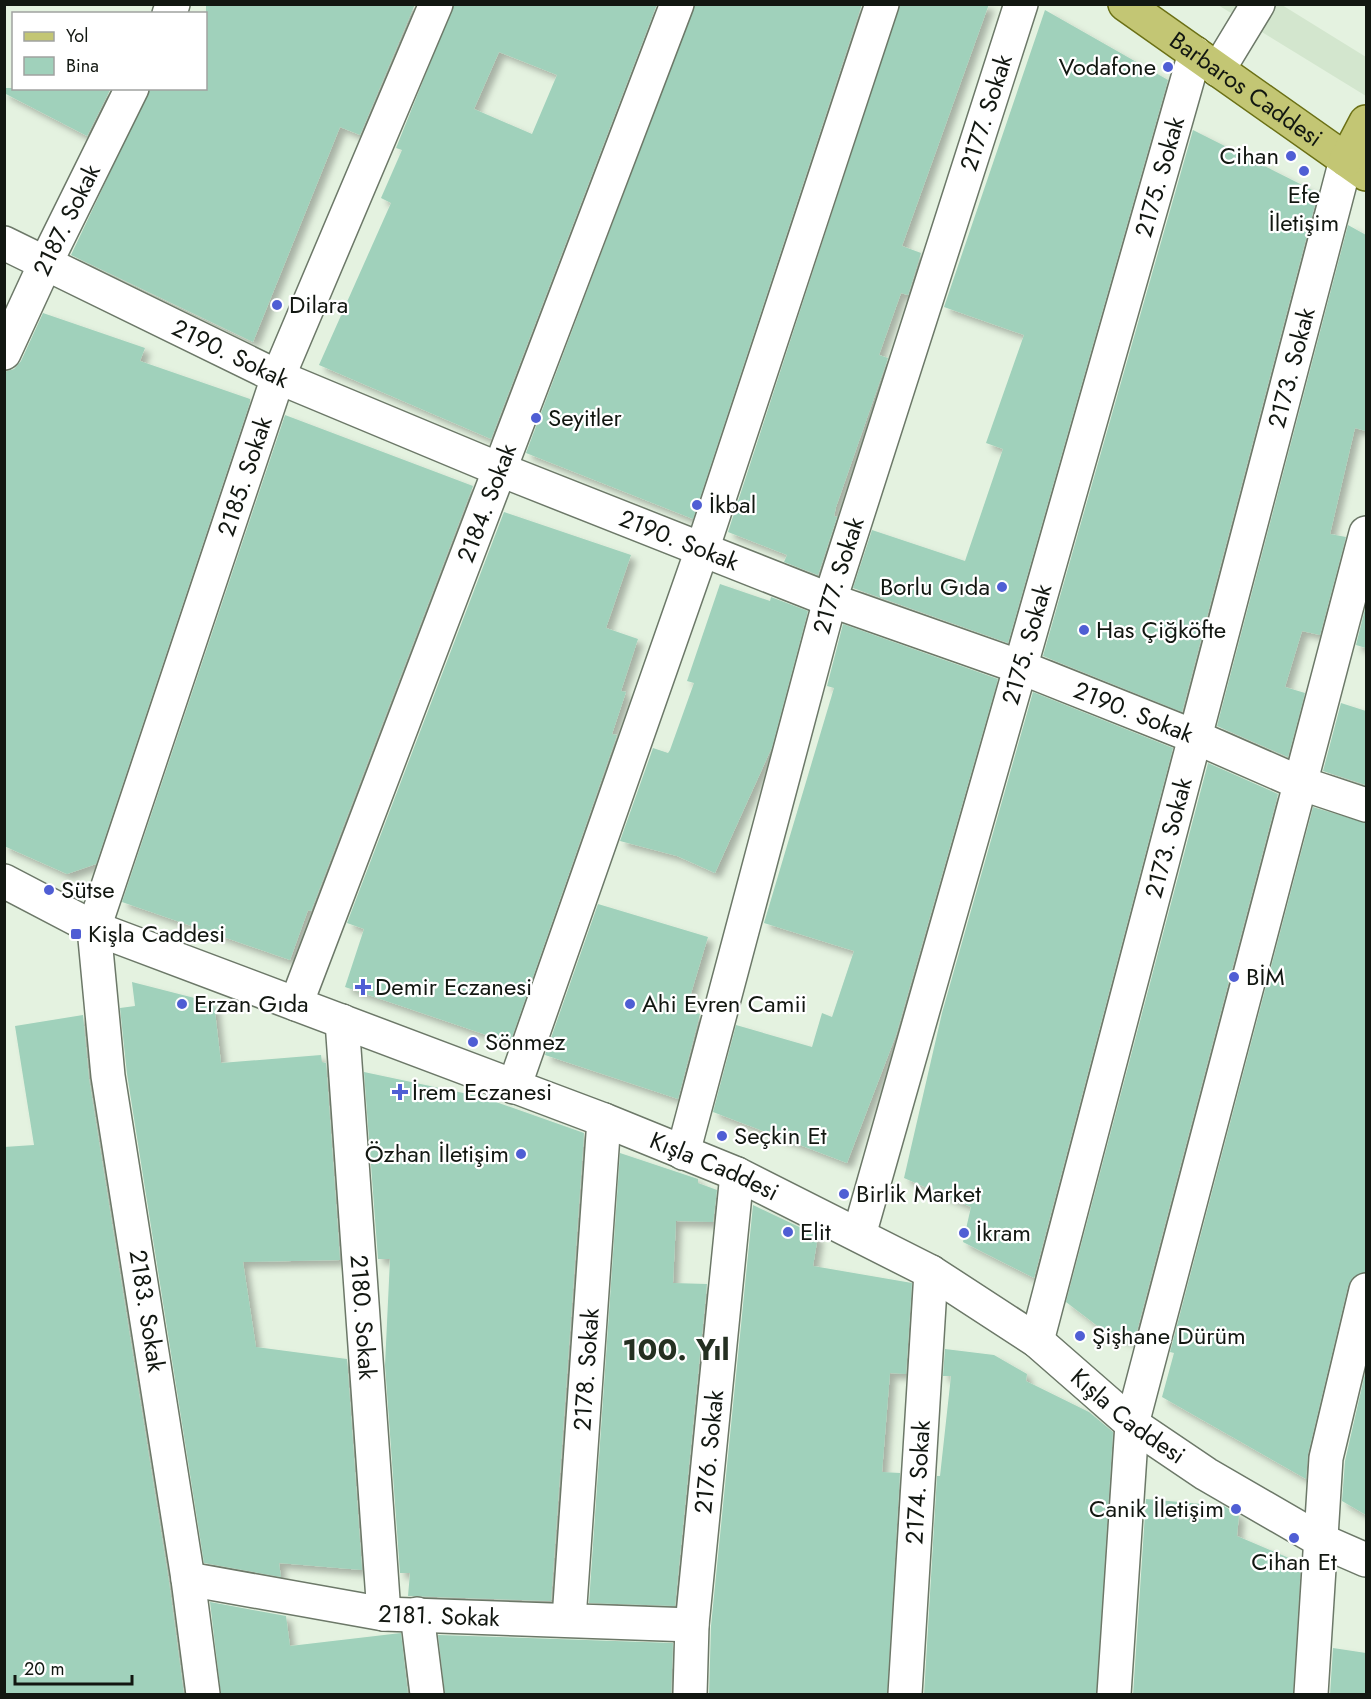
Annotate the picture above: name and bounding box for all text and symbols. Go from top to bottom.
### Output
legend [12,12,207,90]
text: Yol [66,23,88,49]
street label: Barbaros Caddesi [1163,23,1330,155]
street label: 2177. Sokak [951,49,1021,175]
place label: Vodafone [1059,49,1156,84]
text: Bina [66,53,99,79]
marker: Vodafone [1161,60,1175,74]
street label: 2175. Sokak [1126,112,1193,241]
place label: Cihan [1220,138,1279,173]
marker: Cihan [1284,149,1298,163]
street label: 2187. Sokak [24,158,109,281]
marker: Efe İletişim [1297,164,1311,178]
place label: Efe İletişim [1269,177,1339,240]
place label: Dilara [289,287,348,322]
marker: Dilara [270,298,284,312]
street label: 2173. Sokak [1259,303,1324,432]
street label: 2190. Sokak [166,310,295,397]
place label: Seyitler [548,400,623,435]
street label: 2185. Sokak [208,411,281,541]
marker: Seyitler [529,411,543,425]
street label: 2184. Sokak [448,438,525,568]
place label: İkbal [709,487,756,522]
marker: İkbal [690,498,704,512]
street label: 2190. Sokak [614,500,745,579]
street label: 2177. Sokak [804,512,873,638]
place label: Borlu Gıda [880,569,990,604]
street label: 2175. Sokak [993,579,1060,709]
marker: Borlu Gıda [995,580,1009,594]
place label: Has Çiğköfte [1096,612,1226,647]
marker: Has Çiğköfte [1077,623,1091,637]
street label: 2190. Sokak [1069,672,1199,752]
street label: 2173. Sokak [1136,773,1201,902]
place label: Sütse [61,872,115,907]
marker: Sütse [42,883,56,897]
place label: Kişla Caddesi [88,916,225,951]
marker: Kişla Caddesi [69,927,83,941]
place label: BİM [1246,959,1285,994]
place label: Demir Eczanesi [375,969,532,1004]
marker: BİM [1227,970,1241,984]
marker: Demir Eczanesi [356,980,370,994]
place label: Erzan Gıda [194,986,309,1021]
place label: Ahi Evren Camii [642,986,807,1021]
marker: Erzan Gıda [175,997,189,1011]
marker: Ahi Evren Camii [623,997,637,1011]
place label: Sönmez [485,1024,566,1059]
marker: Sönmez [466,1035,480,1049]
place label: İrem Eczanesi [412,1074,552,1109]
marker: İrem Eczanesi [393,1085,407,1099]
place label: Seçkin Et [734,1118,827,1153]
street label: Kışla Caddesi [645,1122,785,1209]
marker: Seçkin Et [715,1129,729,1143]
place label: Özhan İletişim [365,1136,509,1171]
marker: Özhan İletişim [514,1147,528,1161]
place label: Birlik Market [856,1176,981,1211]
marker: Birlik Market [837,1187,851,1201]
place label: Elit [800,1214,831,1249]
place label: İkram [976,1215,1031,1250]
marker: Elit [781,1225,795,1239]
marker: İkram [957,1226,971,1240]
street label: 2183. Sokak [121,1247,175,1375]
street label: 2180. Sokak [342,1253,385,1381]
street label: 2178. Sokak [564,1306,608,1432]
place label: Şişhane Dürüm [1092,1318,1246,1353]
district label: 100. Yıl [622,1328,730,1371]
marker: Şişhane Dürüm [1073,1329,1087,1343]
street label: Kışla Caddesi [1063,1360,1192,1472]
street label: 2176. Sokak [685,1388,732,1515]
street label: 2174. Sokak [896,1419,939,1546]
place label: Canik İletişim [1089,1491,1224,1526]
marker: Canik İletişim [1229,1502,1243,1516]
marker: Cihan Et [1287,1531,1301,1545]
place label: Cihan Et [1251,1544,1337,1579]
street label: 2181. Sokak [377,1596,501,1635]
scale bar [15,1648,132,1686]
text: 20 m [24,1656,64,1682]

